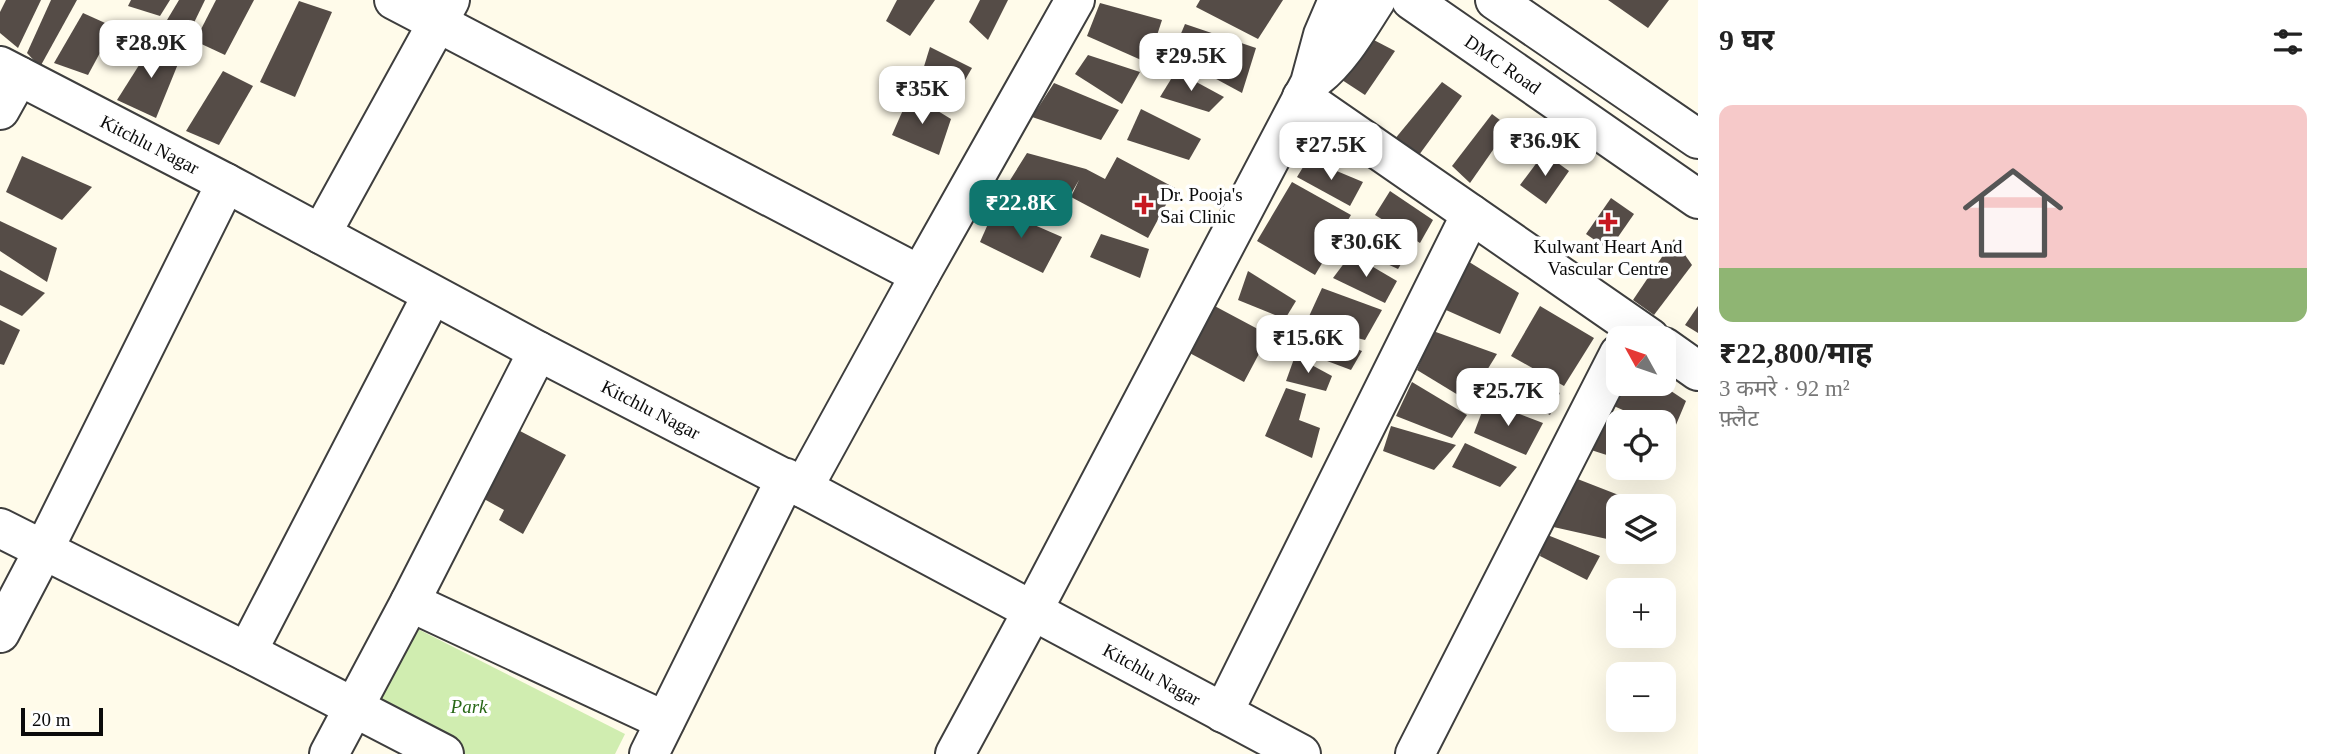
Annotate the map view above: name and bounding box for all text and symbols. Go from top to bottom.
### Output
pin: ₹28.9K [94,20,208,80]
text: 9 घर [1719,23,1774,56]
icon: filters [2269,23,2307,61]
text: ₹28.9K [115,30,187,55]
street label: DMC Road [1461,31,1545,99]
pin: ₹29.5K [1134,34,1248,93]
text: ₹29.5K [1155,43,1227,68]
pin: ₹35K [881,66,963,126]
text: ₹35K [895,76,949,101]
street label: Kitchlu Nagar [97,111,203,179]
pin: ₹36.9K [1488,118,1602,178]
pin: ₹27.5K [1274,122,1388,182]
text: ₹36.9K [1509,128,1581,153]
text: ₹27.5K [1295,132,1367,157]
icon: home [1950,150,2076,276]
pin: ₹22.8K [964,180,1078,240]
place label: Dr. Pooja's Sai Clinic [1160,184,1243,227]
text: ₹22.8K [985,190,1057,215]
marker: Dr. Pooja's Sai Clinic [1134,195,1154,215]
marker: Kulwant Heart And Vascular Centre [1598,212,1618,232]
pin: ₹30.6K [1309,219,1423,279]
text: ₹30.6K [1330,229,1402,254]
place label: Kulwant Heart And Vascular Centre [1534,236,1683,279]
pin: ₹15.6K [1251,316,1365,375]
text: ₹15.6K [1272,325,1344,350]
north arrow [1606,326,1676,396]
map controls [1606,326,1676,732]
text: ₹22,800/माह [1719,336,1872,369]
pin: ₹25.7K [1451,368,1565,428]
street label: Kitchlu Nagar [598,376,704,444]
text: 3 कमरे · 92 m² [1719,376,1850,401]
text: ₹25.7K [1472,378,1544,403]
text: फ़्लैट [1719,406,1759,431]
button: locate [1606,410,1676,480]
button: layers [1606,494,1676,564]
button: + [1606,578,1676,648]
street label: Kitchlu Nagar [1099,639,1205,710]
button: − [1606,662,1676,732]
park label: Park [450,696,488,717]
scale bar [21,705,103,737]
text: 20 m [32,709,71,730]

